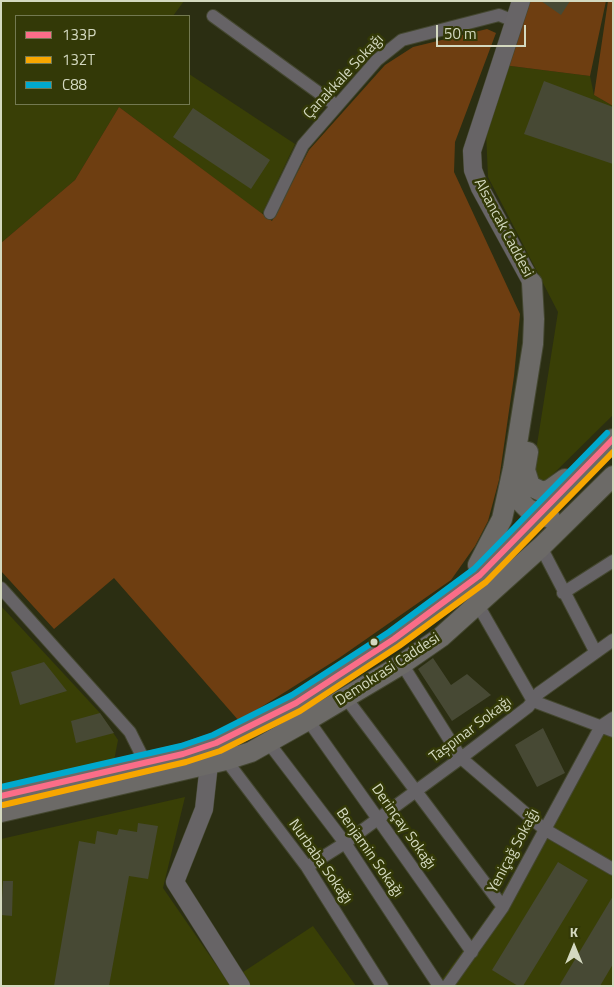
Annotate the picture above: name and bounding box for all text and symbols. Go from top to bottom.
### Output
legend [15,15,190,105]
scale bar [439,15,529,47]
text: 50 m [444,22,477,45]
text: 133P [62,23,96,46]
street label: Çanakkale Sokağı [300,31,388,123]
text: 132T [62,48,95,71]
text: C88 [62,73,87,96]
street label: Alsancak Caddesi [469,176,537,280]
street label: Demokrasi Caddesi [333,630,443,710]
unlabelled marker [369,637,379,647]
street label: Taşpınar Sokağı [426,693,516,767]
street label: Derinçay Sokağı [367,781,439,873]
street label: Benjamin Sokağı [332,805,406,901]
street label: Yeniçağ Sokağı [484,806,544,896]
street label: Nurbaba Sokağı [284,816,356,908]
text: K [570,921,578,942]
north arrow [549,922,599,972]

